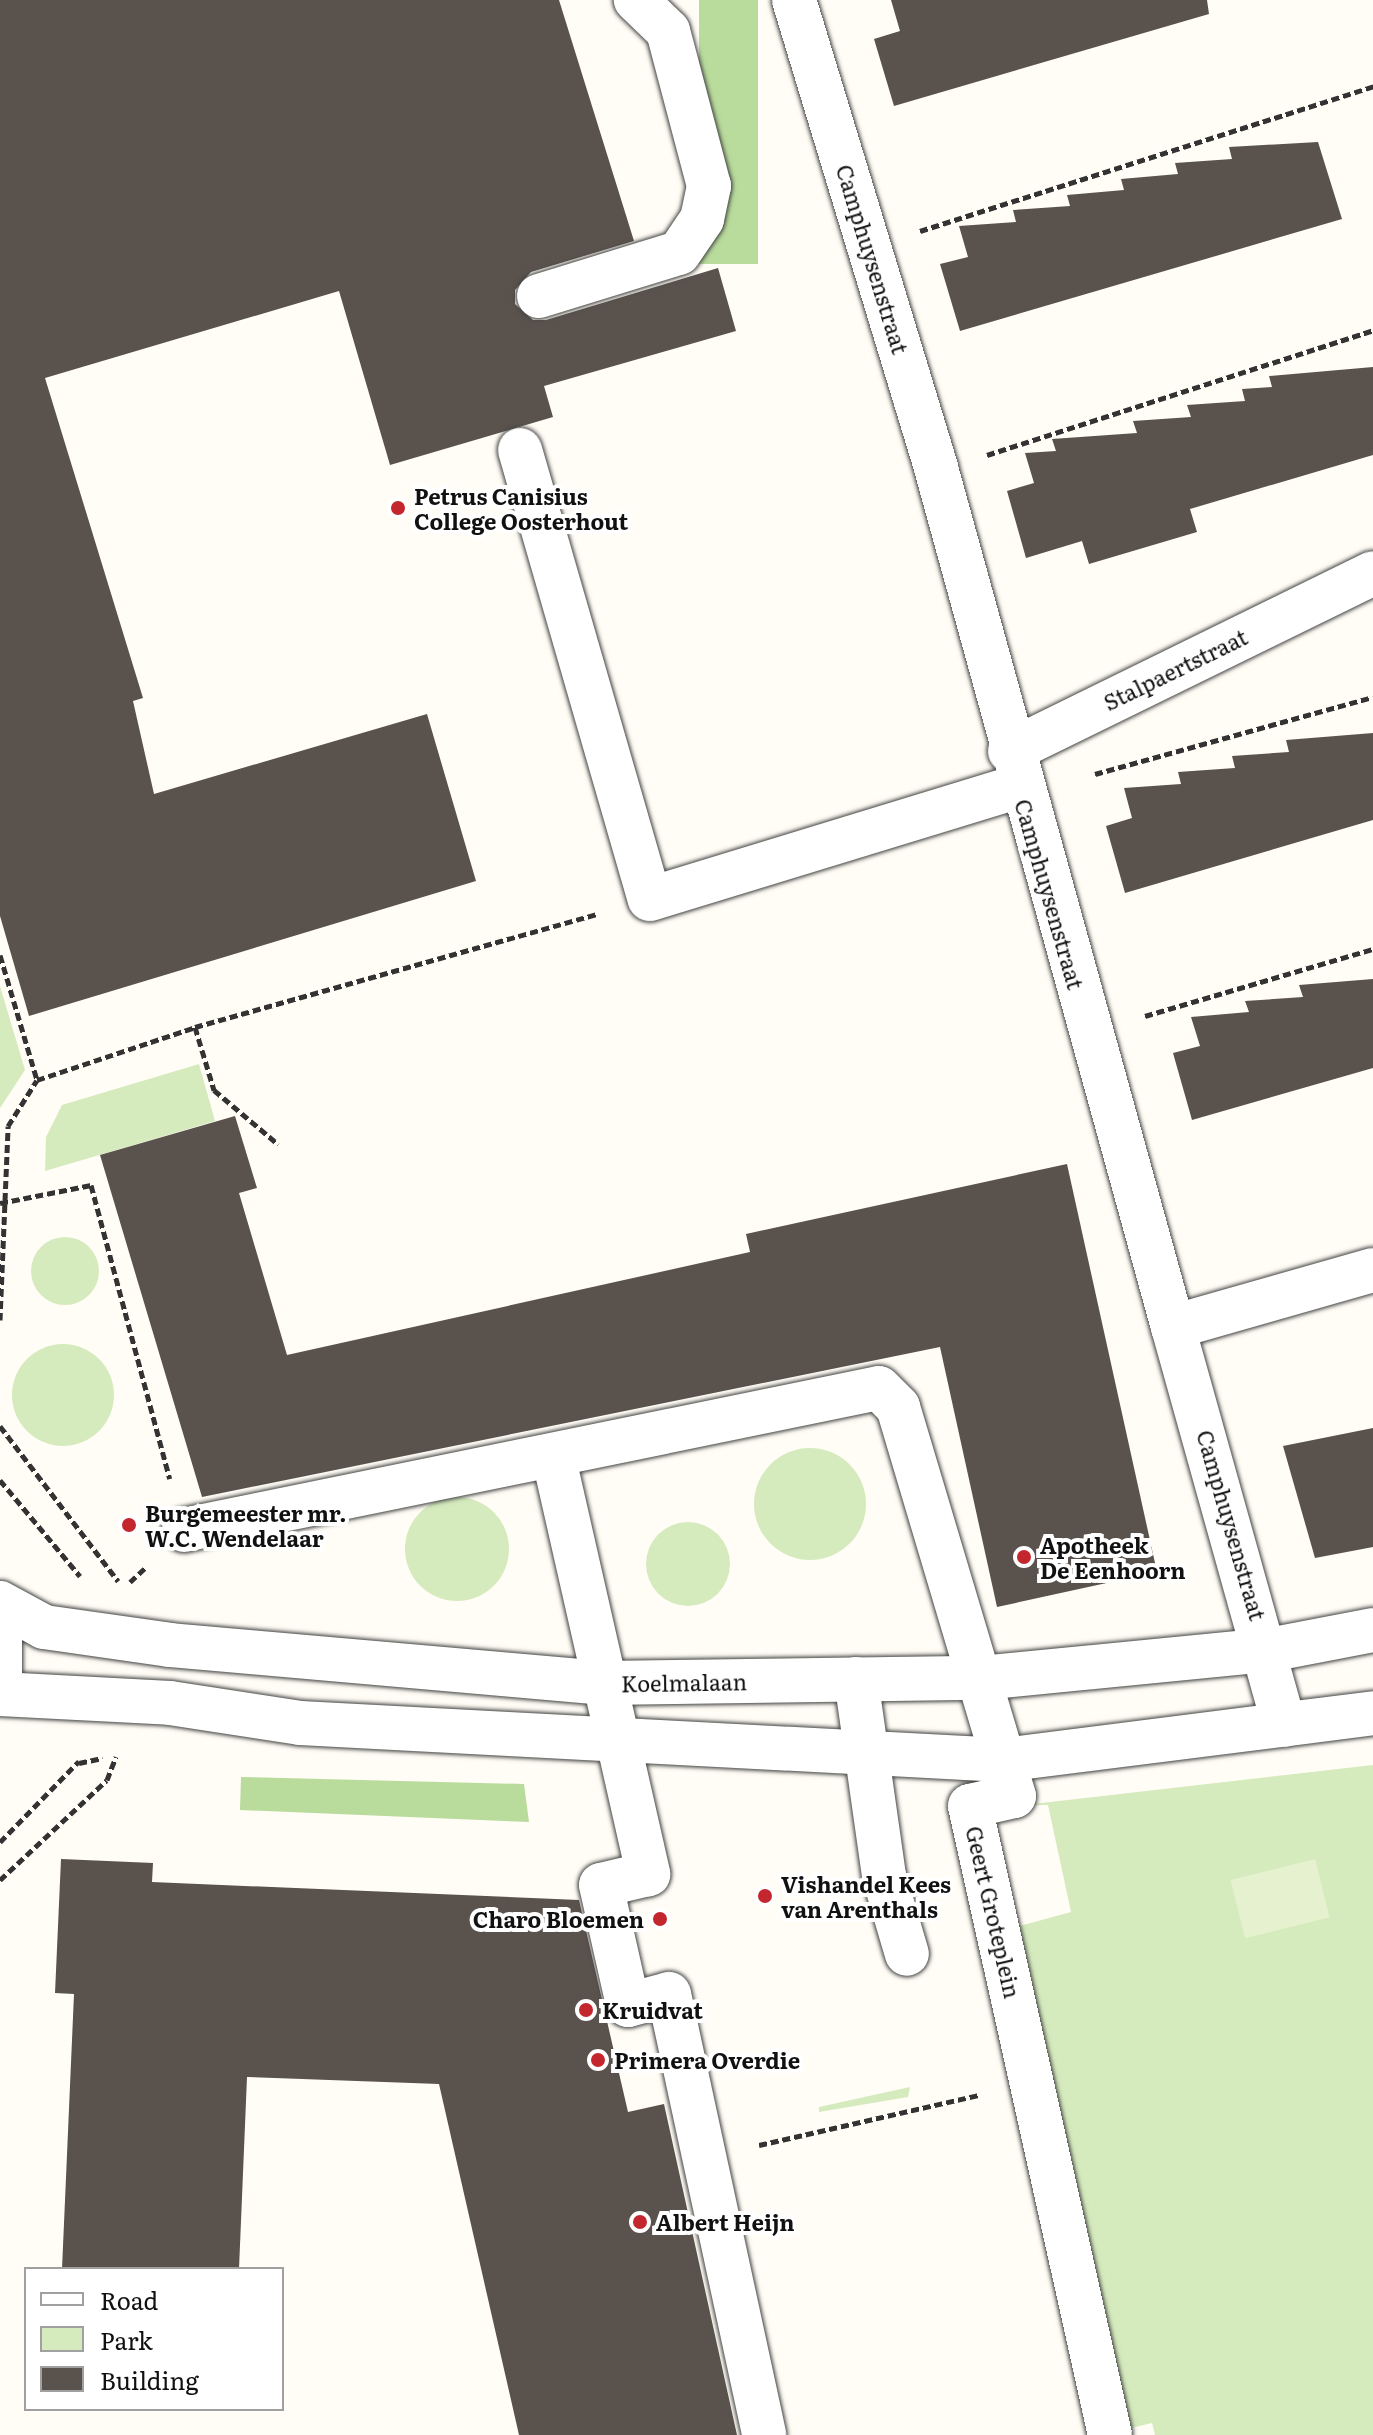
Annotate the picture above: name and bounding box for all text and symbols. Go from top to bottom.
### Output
street label: Camphuysenstraat [832,161,914,357]
place label: Petrus Canisius College Oosterhout [414,482,628,534]
marker: Petrus Canisius College Oosterhout [389,499,407,517]
street label: Stalpaertstraat [1099,623,1251,715]
street label: Camphuysenstraat [1010,796,1090,992]
street label: Camphuysenstraat [1192,1427,1272,1623]
place label: Burgemeester mr. W.C. Wendelaar [145,1499,347,1550]
marker: Burgemeester mr. W.C. Wendelaar [120,1516,138,1534]
place label: Apotheek De Eenhoorn [1040,1531,1186,1582]
marker: Apotheek De Eenhoorn [1015,1548,1033,1566]
street label: Koelmalaan [621,1668,747,1696]
street label: Geert Groteplein [961,1823,1027,2001]
place label: Vishandel Kees van Arenthals [781,1870,951,1922]
marker: Vishandel Kees van Arenthals [756,1887,774,1905]
place label: Charo Bloemen [473,1906,644,1932]
marker: Charo Bloemen [651,1910,669,1928]
place label: Kruidvat [602,1997,703,2023]
marker: Kruidvat [577,2001,595,2019]
place label: Primera Overdie [614,2047,800,2073]
marker: Primera Overdie [589,2051,607,2069]
place label: Albert Heijn [656,2209,795,2235]
marker: Albert Heijn [631,2213,649,2231]
legend [24,2267,284,2411]
text: Road [100,2282,158,2317]
text: Park [100,2322,153,2357]
text: Building [100,2362,199,2397]

